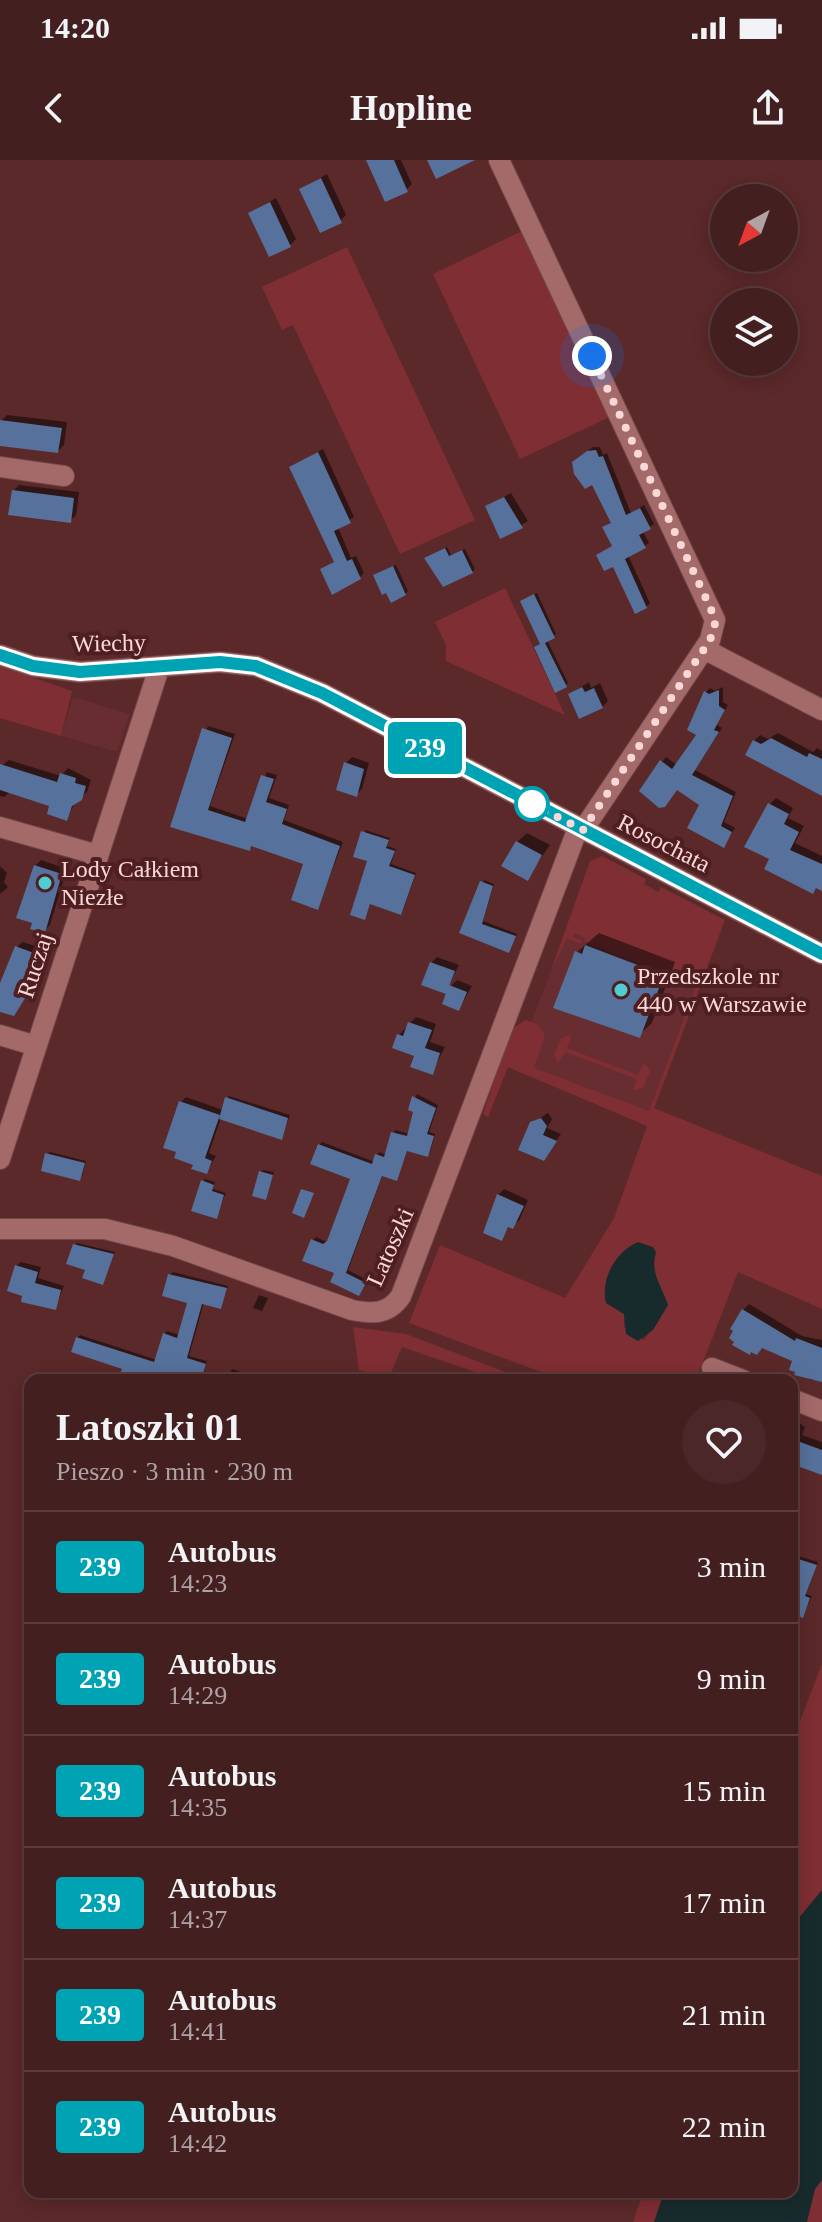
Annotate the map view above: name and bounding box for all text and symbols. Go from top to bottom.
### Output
text: 14:20 [40,11,110,44]
icon: back [32,86,76,130]
icon: share [746,86,790,130]
text: Hopline [350,88,472,128]
north arrow [710,184,798,272]
map controls [710,184,798,376]
button: layers [710,288,798,376]
your location [572,336,612,376]
street label: Wiechy [72,629,146,657]
line badge: 239 [379,722,471,774]
text: 239 [404,732,446,763]
unlabelled marker [515,787,549,821]
street label: Rosochata [614,809,715,877]
place label: Lody Całkiem Niezłe [61,856,199,910]
marker: Lody Całkiem Niezłe [36,874,54,892]
street label: Ruczaj [12,929,58,1001]
place label: Przedszkole nr 440 w Warszawie [637,963,807,1017]
marker: Przedszkole nr 440 w Warszawie [612,981,630,999]
street label: Latoszki [361,1204,419,1290]
button: heart [682,1400,766,1484]
text: Latoszki 01 [56,1406,243,1448]
text: Pieszo · 3 min · 230 m [56,1457,293,1486]
text: Autobus [168,1535,276,1568]
text: 3 min [697,1550,766,1583]
text: 239 [79,1551,121,1582]
text: 14:23 [168,1569,227,1598]
text: Autobus [168,1647,276,1680]
text: 9 min [697,1662,766,1695]
text: 239 [79,1663,121,1694]
text: 14:29 [168,1681,227,1710]
text: Autobus [168,1759,276,1792]
text: 15 min [682,1774,766,1807]
text: 239 [79,1775,121,1806]
text: 14:35 [168,1793,227,1822]
text: Autobus [168,1871,276,1904]
text: 17 min [682,1886,766,1919]
text: 239 [79,1887,121,1918]
text: 14:37 [168,1905,227,1934]
text: Autobus [168,1983,276,2016]
text: 21 min [682,1998,766,2031]
text: 239 [79,1999,121,2030]
text: 14:41 [168,2017,227,2046]
text: Autobus [168,2095,276,2128]
text: 22 min [682,2110,766,2143]
text: 239 [79,2111,121,2142]
text: 14:42 [168,2129,227,2158]

